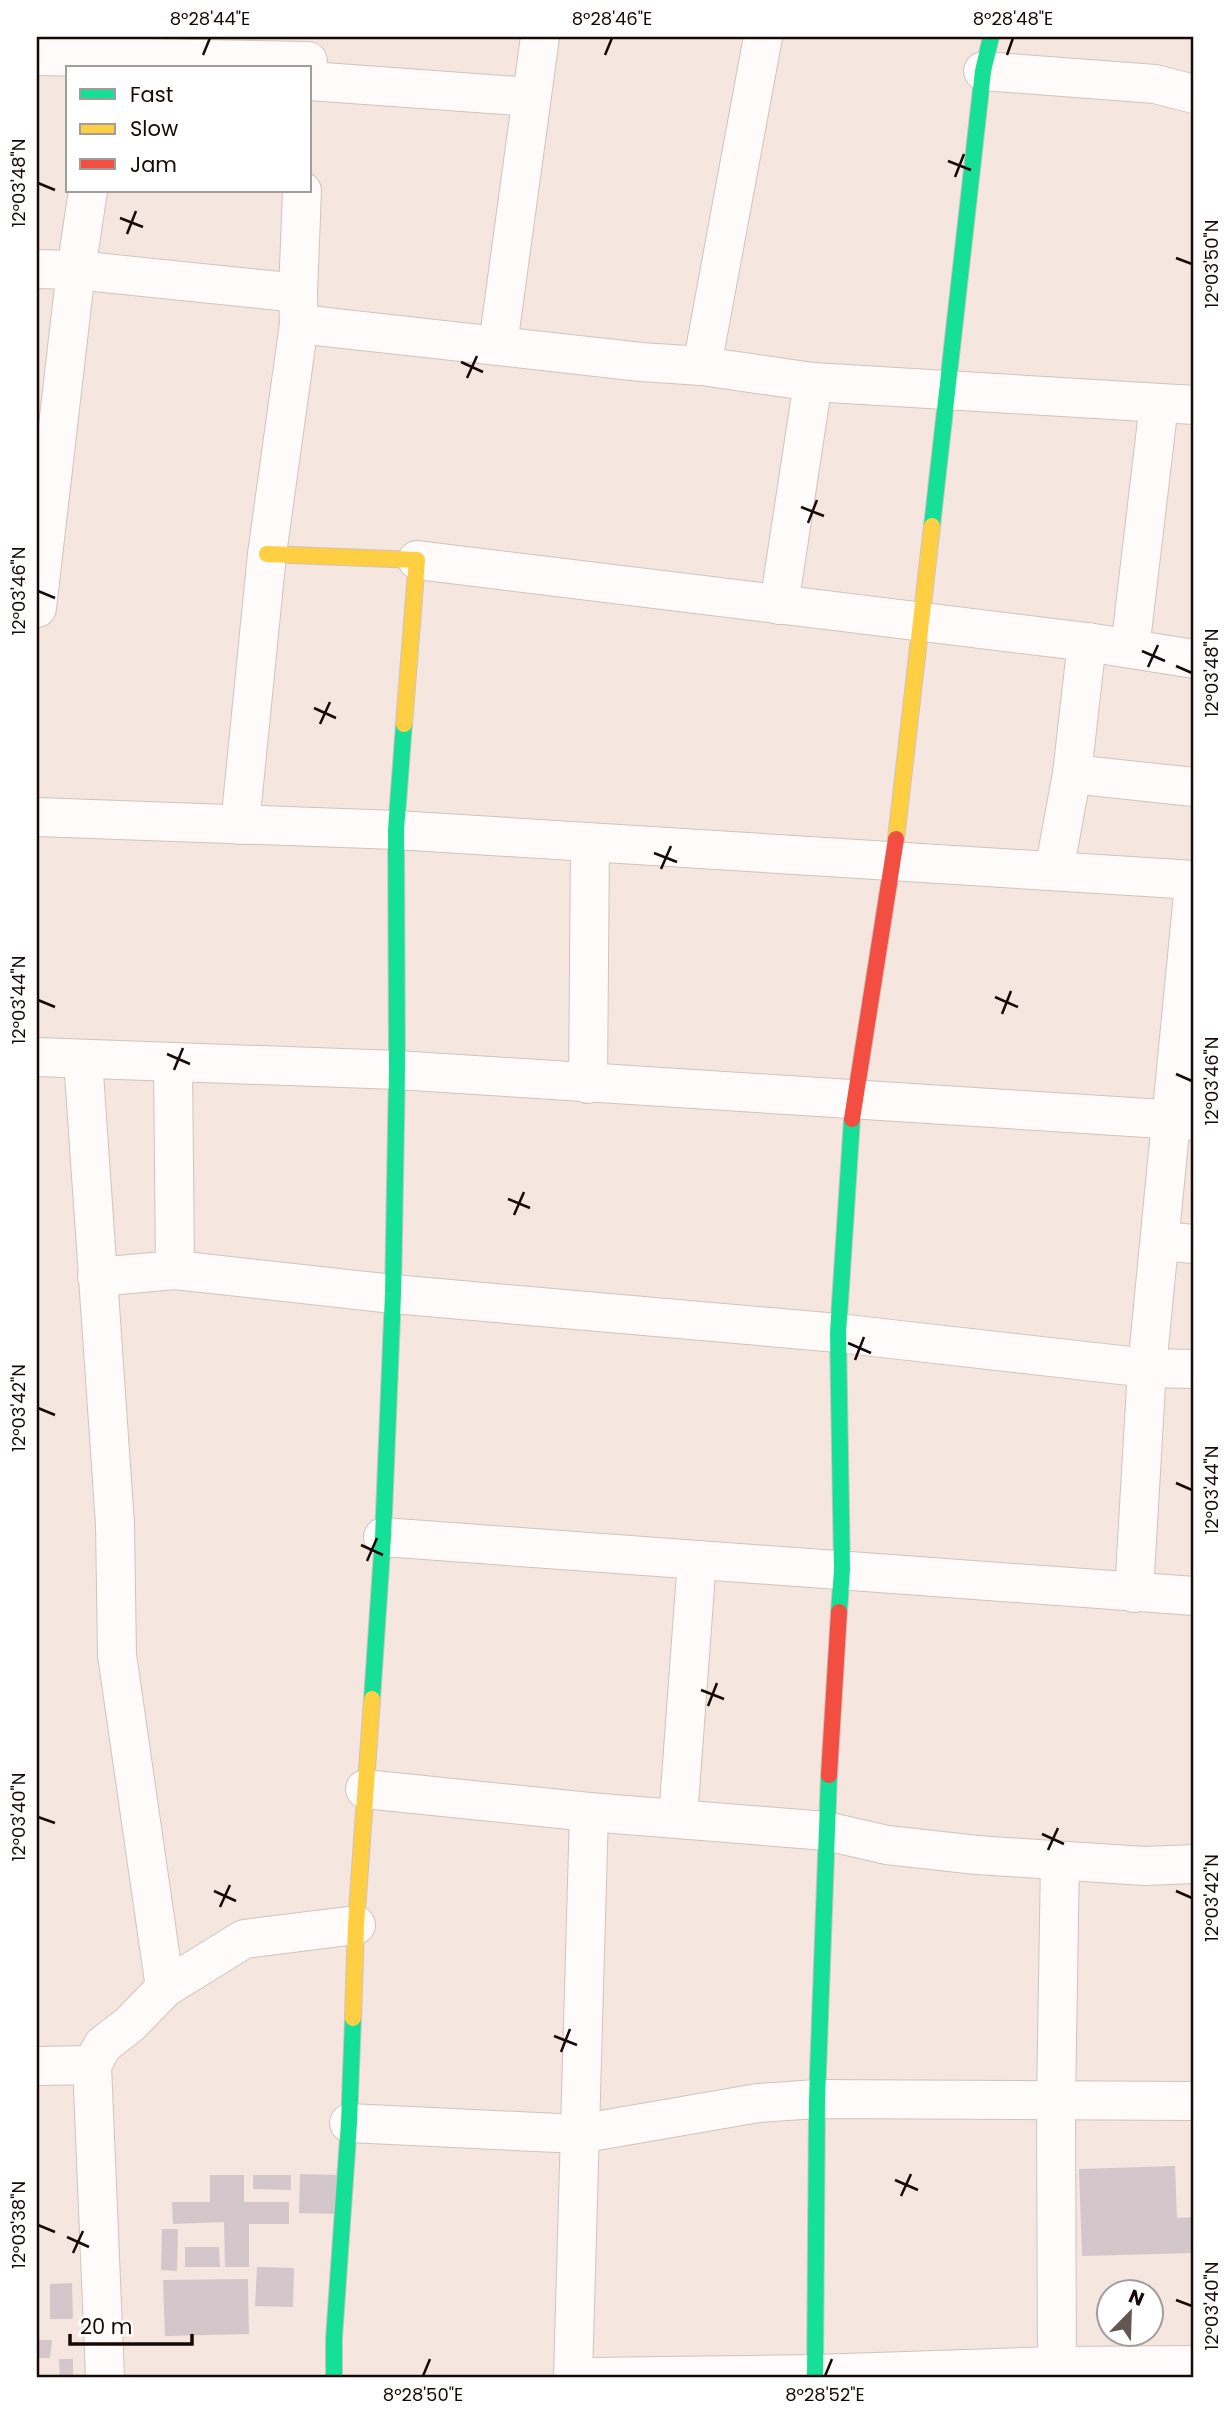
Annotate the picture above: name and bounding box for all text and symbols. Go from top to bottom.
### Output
text: 8°28'44"E [170,6,250,31]
text: 8°28'46"E [572,6,652,31]
text: 8°28'48"E [973,6,1053,31]
legend [66,66,312,192]
text: Fast [130,80,173,109]
text: Slow [130,114,178,143]
text: 12°03'48"N [6,139,31,227]
text: Jam [130,150,177,179]
text: 12°03'50"N [1199,220,1224,308]
text: 12°03'46"N [6,547,31,635]
text: 12°03'48"N [1199,629,1224,717]
text: 12°03'44"N [6,956,31,1044]
text: 12°03'46"N [1199,1037,1224,1125]
text: 12°03'42"N [6,1364,31,1452]
text: 12°03'44"N [1199,1446,1224,1534]
text: 12°03'40"N [6,1773,31,1861]
text: 12°03'42"N [1199,1854,1224,1942]
text: 12°03'38"N [6,2181,31,2269]
text: 12°03'40"N [1199,2262,1224,2350]
north arrow [1094,2278,1164,2348]
text: N [1125,2283,1148,2313]
scale bar [70,2302,192,2346]
text: 20 m [80,2312,133,2341]
text: 8°28'50"E [383,2382,463,2407]
text: 8°28'52"E [785,2382,865,2407]

